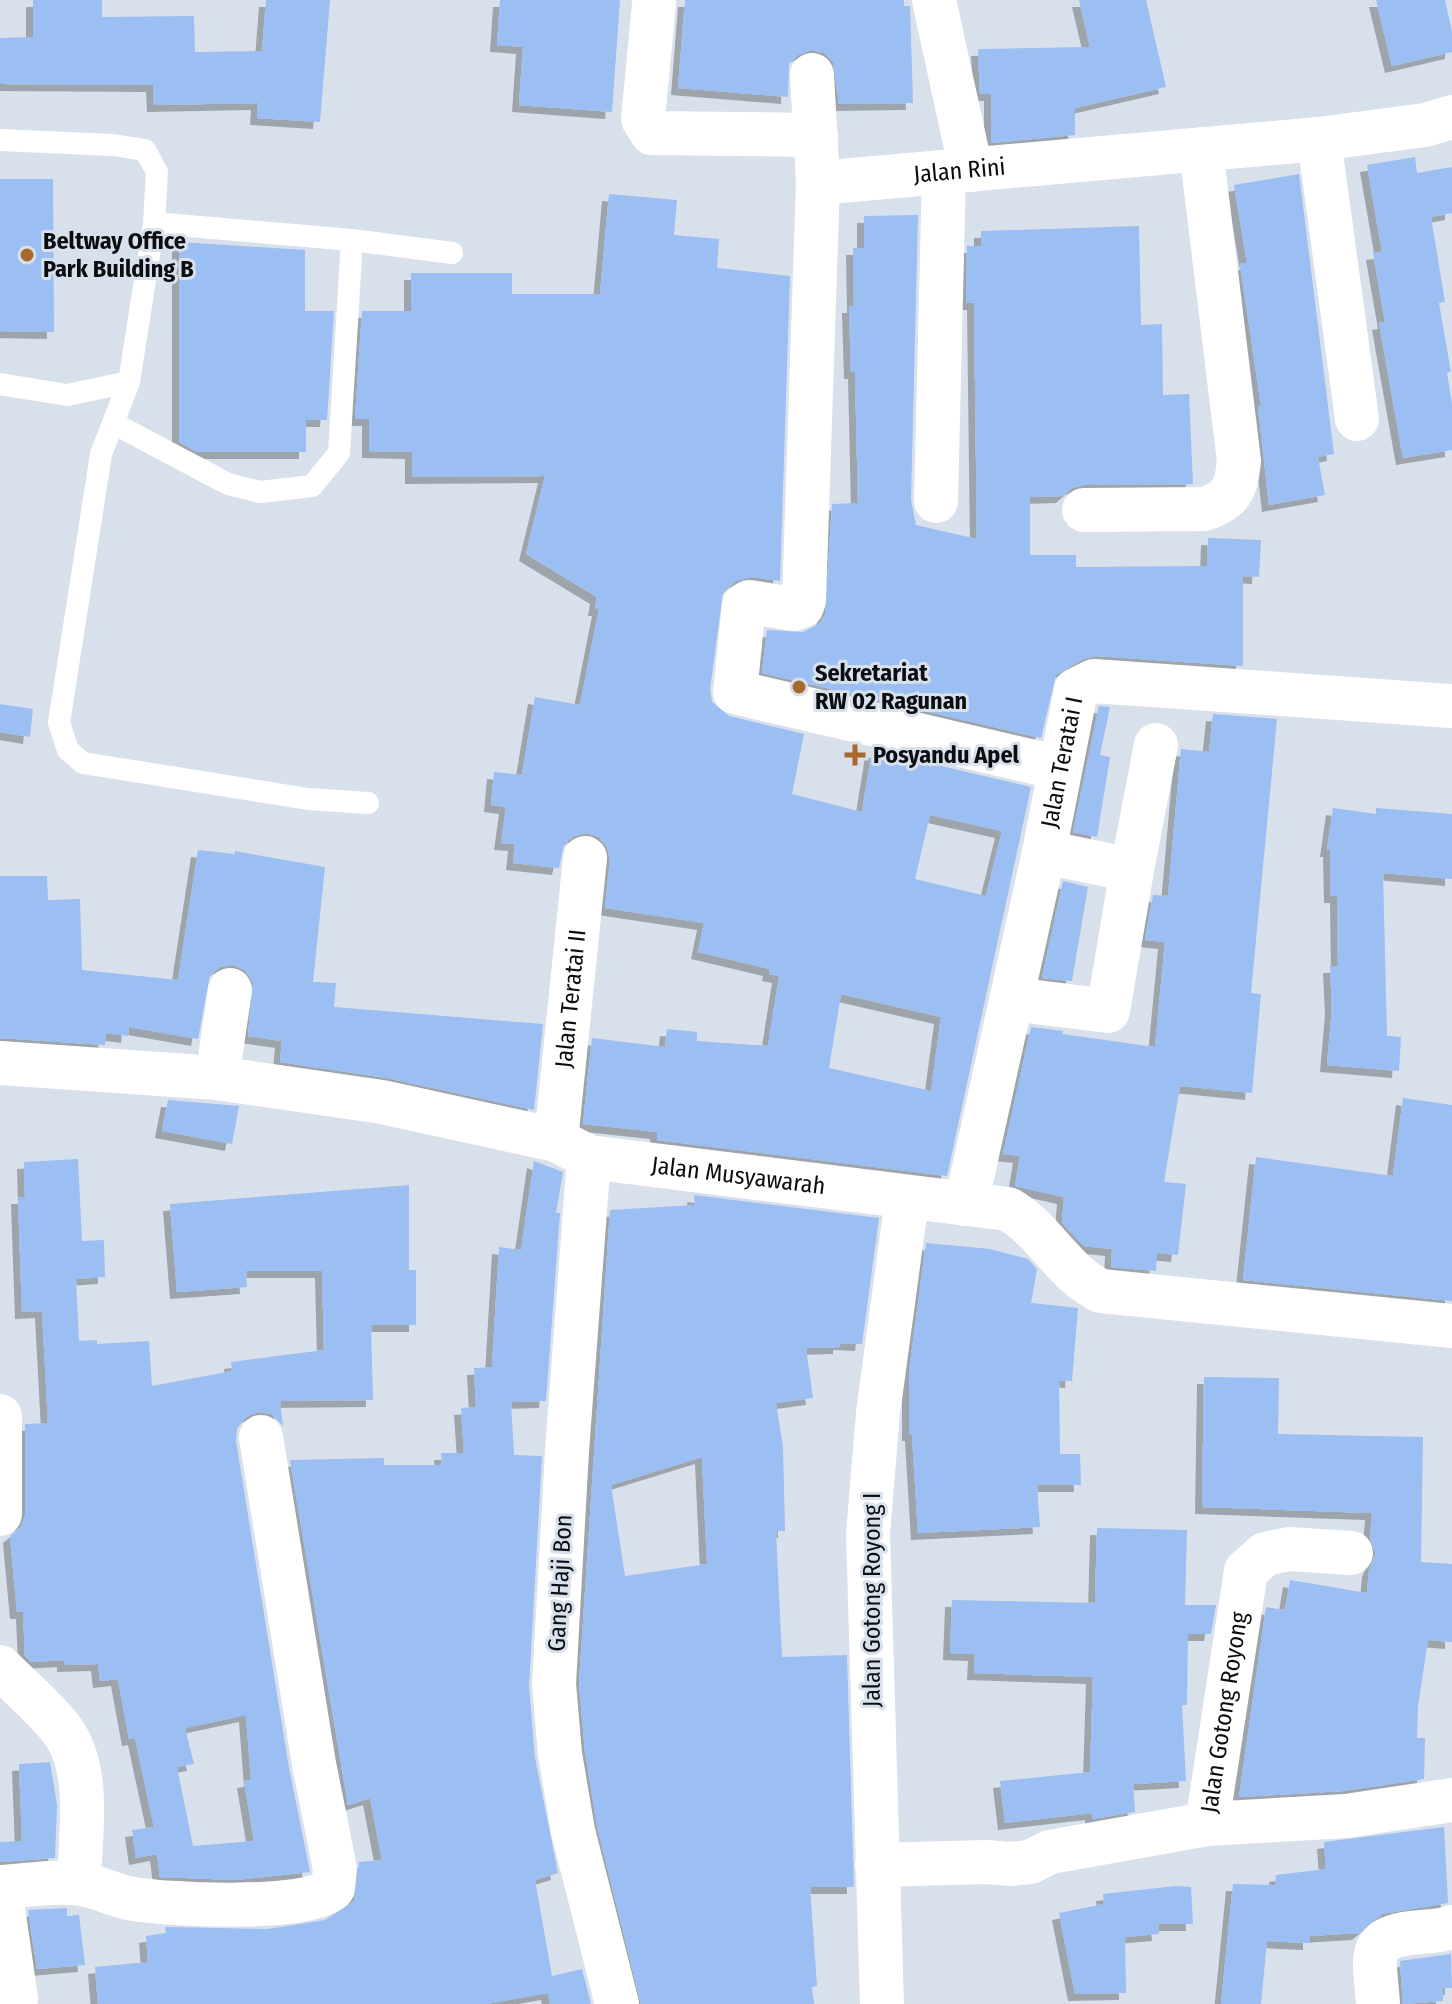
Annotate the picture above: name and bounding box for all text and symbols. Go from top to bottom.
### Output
street label: Jalan Rini [912,153,1007,189]
place label: Beltway Office Park Building B [43,227,194,283]
marker: Beltway Office Park Building B [18,246,36,264]
place label: Sekretariat RW 02 Ragunan [815,659,967,715]
marker: Sekretariat RW 02 Ragunan [790,678,808,696]
street label: Jalan Teratai I [1035,694,1088,830]
place label: Posyandu Apel [873,741,1020,769]
marker: Posyandu Apel [844,744,866,766]
street label: Jalan Teratai II [549,928,592,1069]
street label: Jalan Musyawarah [650,1151,827,1200]
street label: Jalan Gotong Royong I [858,1493,886,1707]
street label: Gang Haji Bon [542,1514,578,1652]
street label: Jalan Gotong Royong [1195,1609,1254,1815]

